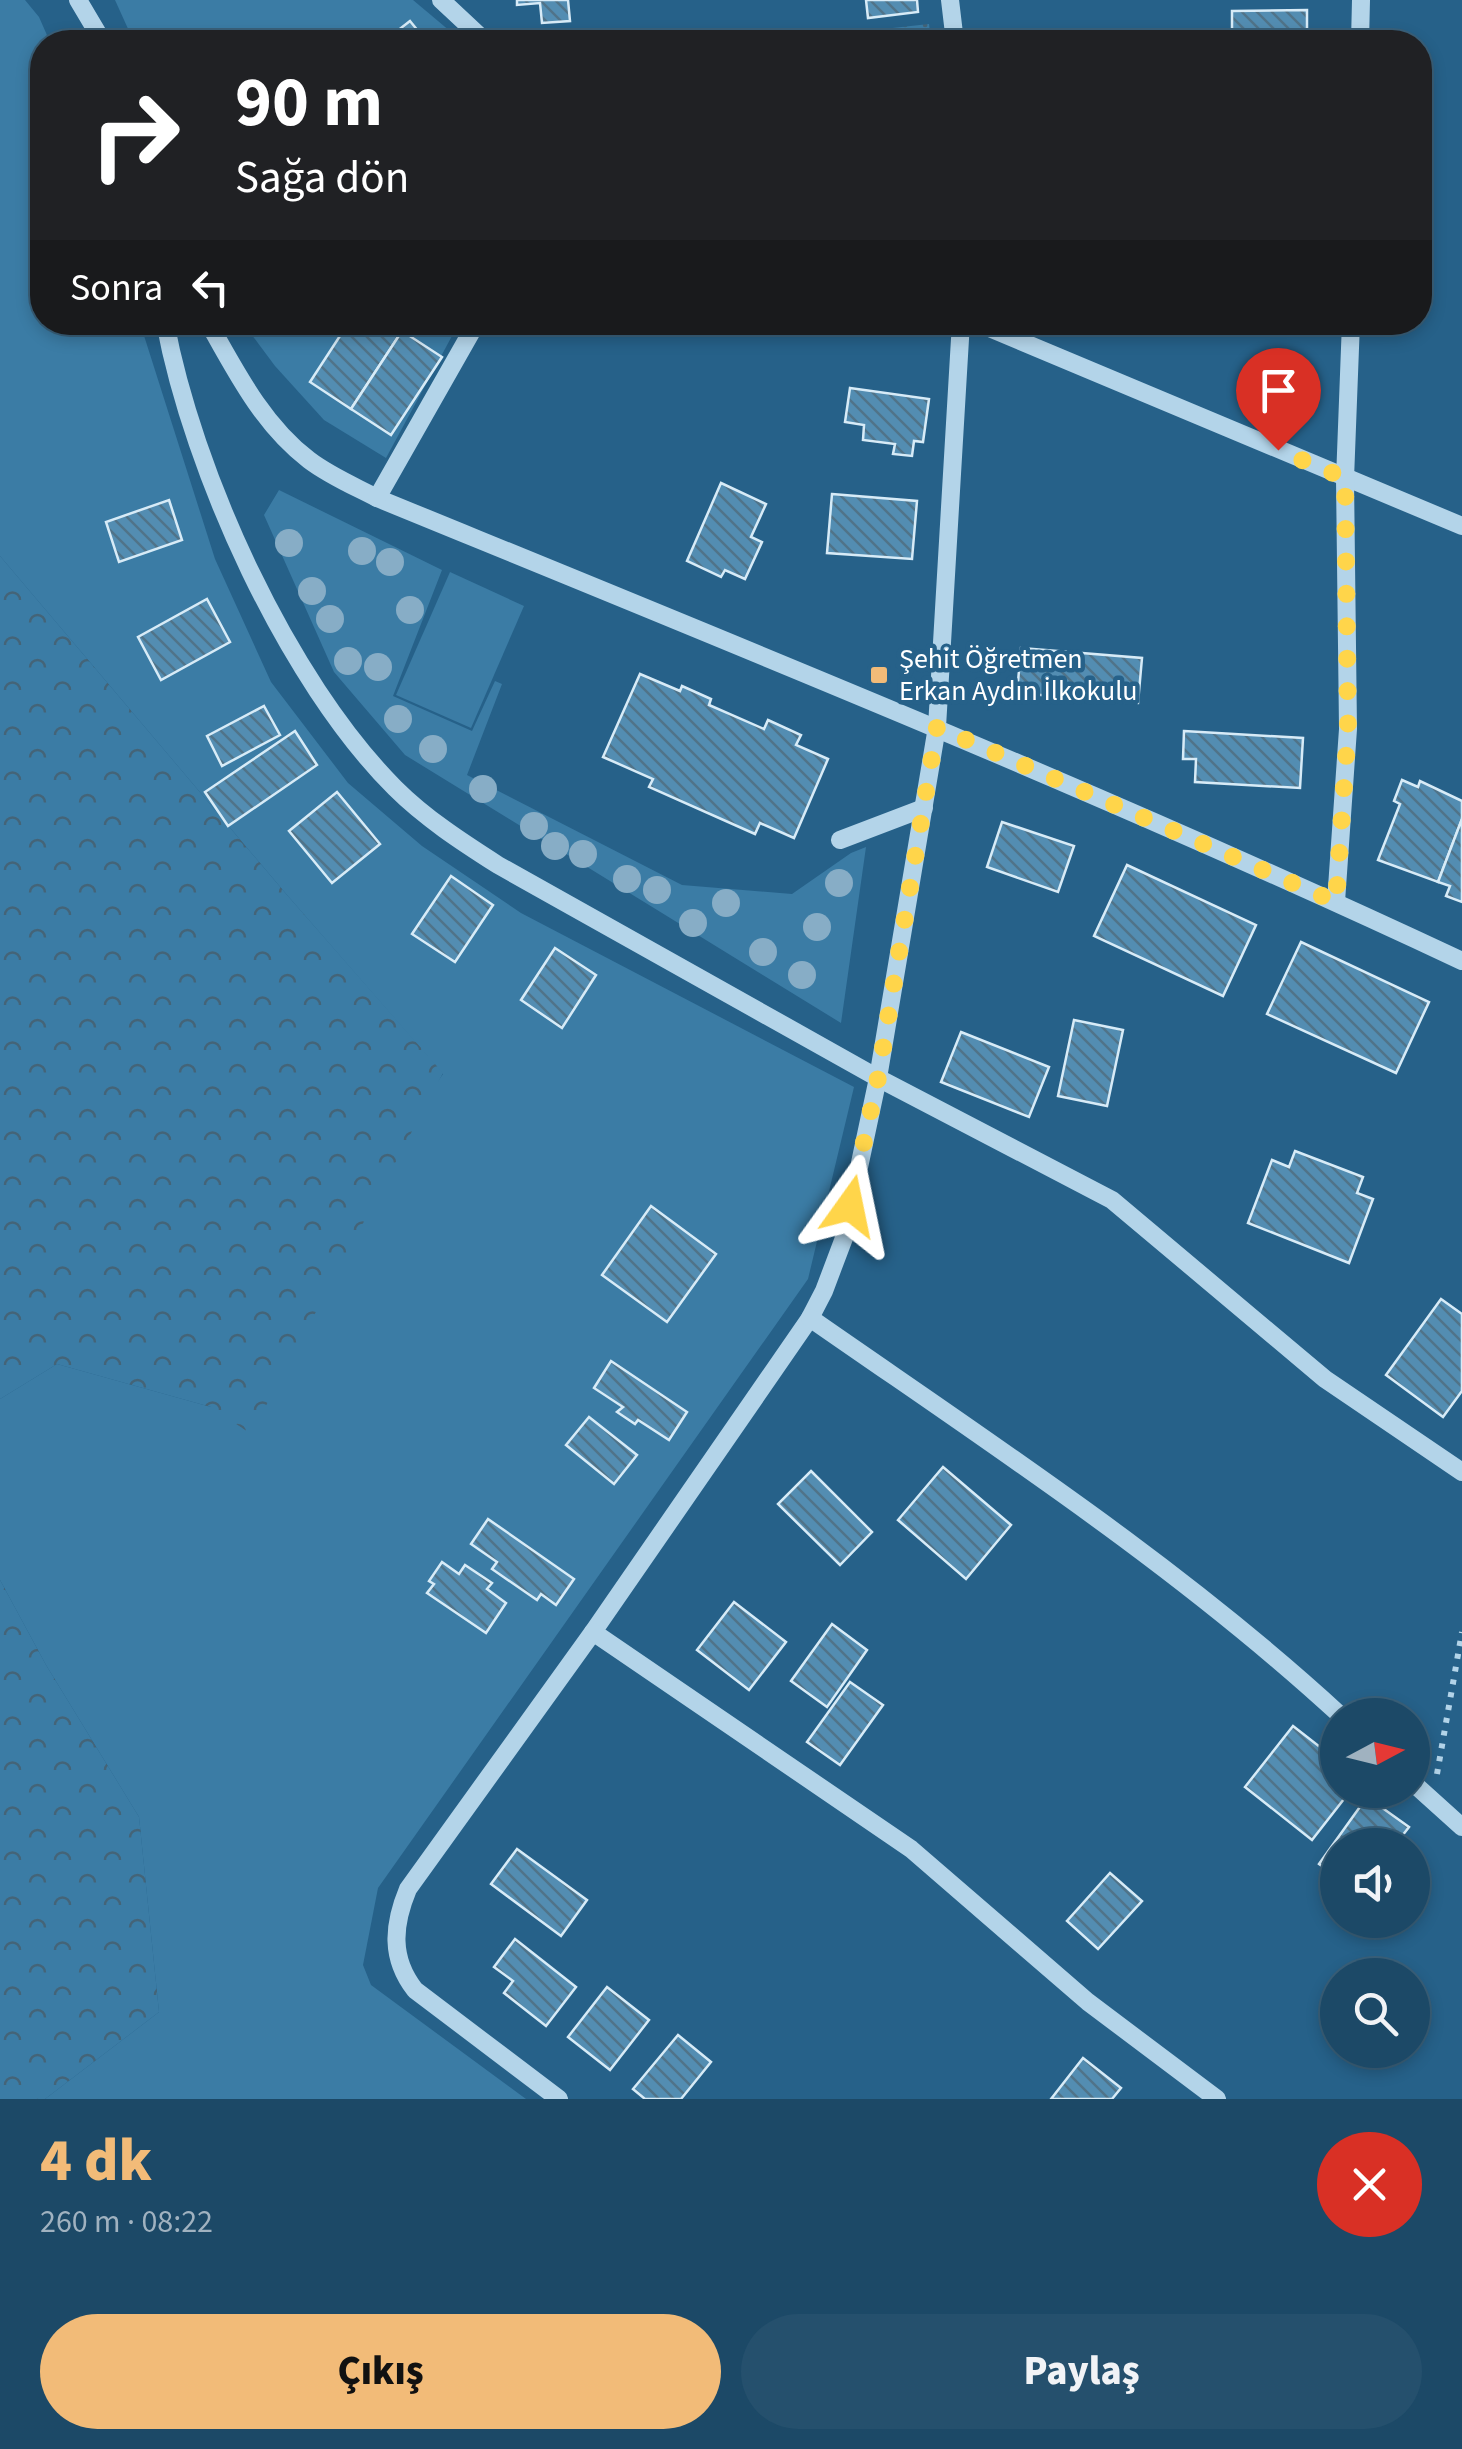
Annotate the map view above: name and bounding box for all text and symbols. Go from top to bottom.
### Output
text: 90 m [235,53,383,153]
icon: right [70,70,200,200]
text: Sağa dön [235,146,409,210]
icon: left [183,260,238,315]
text: Sonra [70,261,163,315]
pin [1236,348,1321,451]
icon: arrive [1251,363,1306,418]
place label: Şehit Öğretmen Erkan Aydın İlkokulu [899,639,1138,711]
marker: Şehit Öğretmen Erkan Aydın İlkokulu [868,664,890,686]
position arrow [798,1154,902,1258]
north arrow [1320,1698,1430,1808]
map controls [1320,1698,1430,2068]
button: sound [1320,1828,1430,1938]
button: search [1320,1958,1430,2068]
text: 4 dk [40,2119,152,2204]
button: close [1317,2132,1422,2237]
text: 260 m · 08:22 [40,2199,213,2245]
button: Çıkış [40,2314,721,2429]
button: Paylaş [741,2314,1422,2429]

